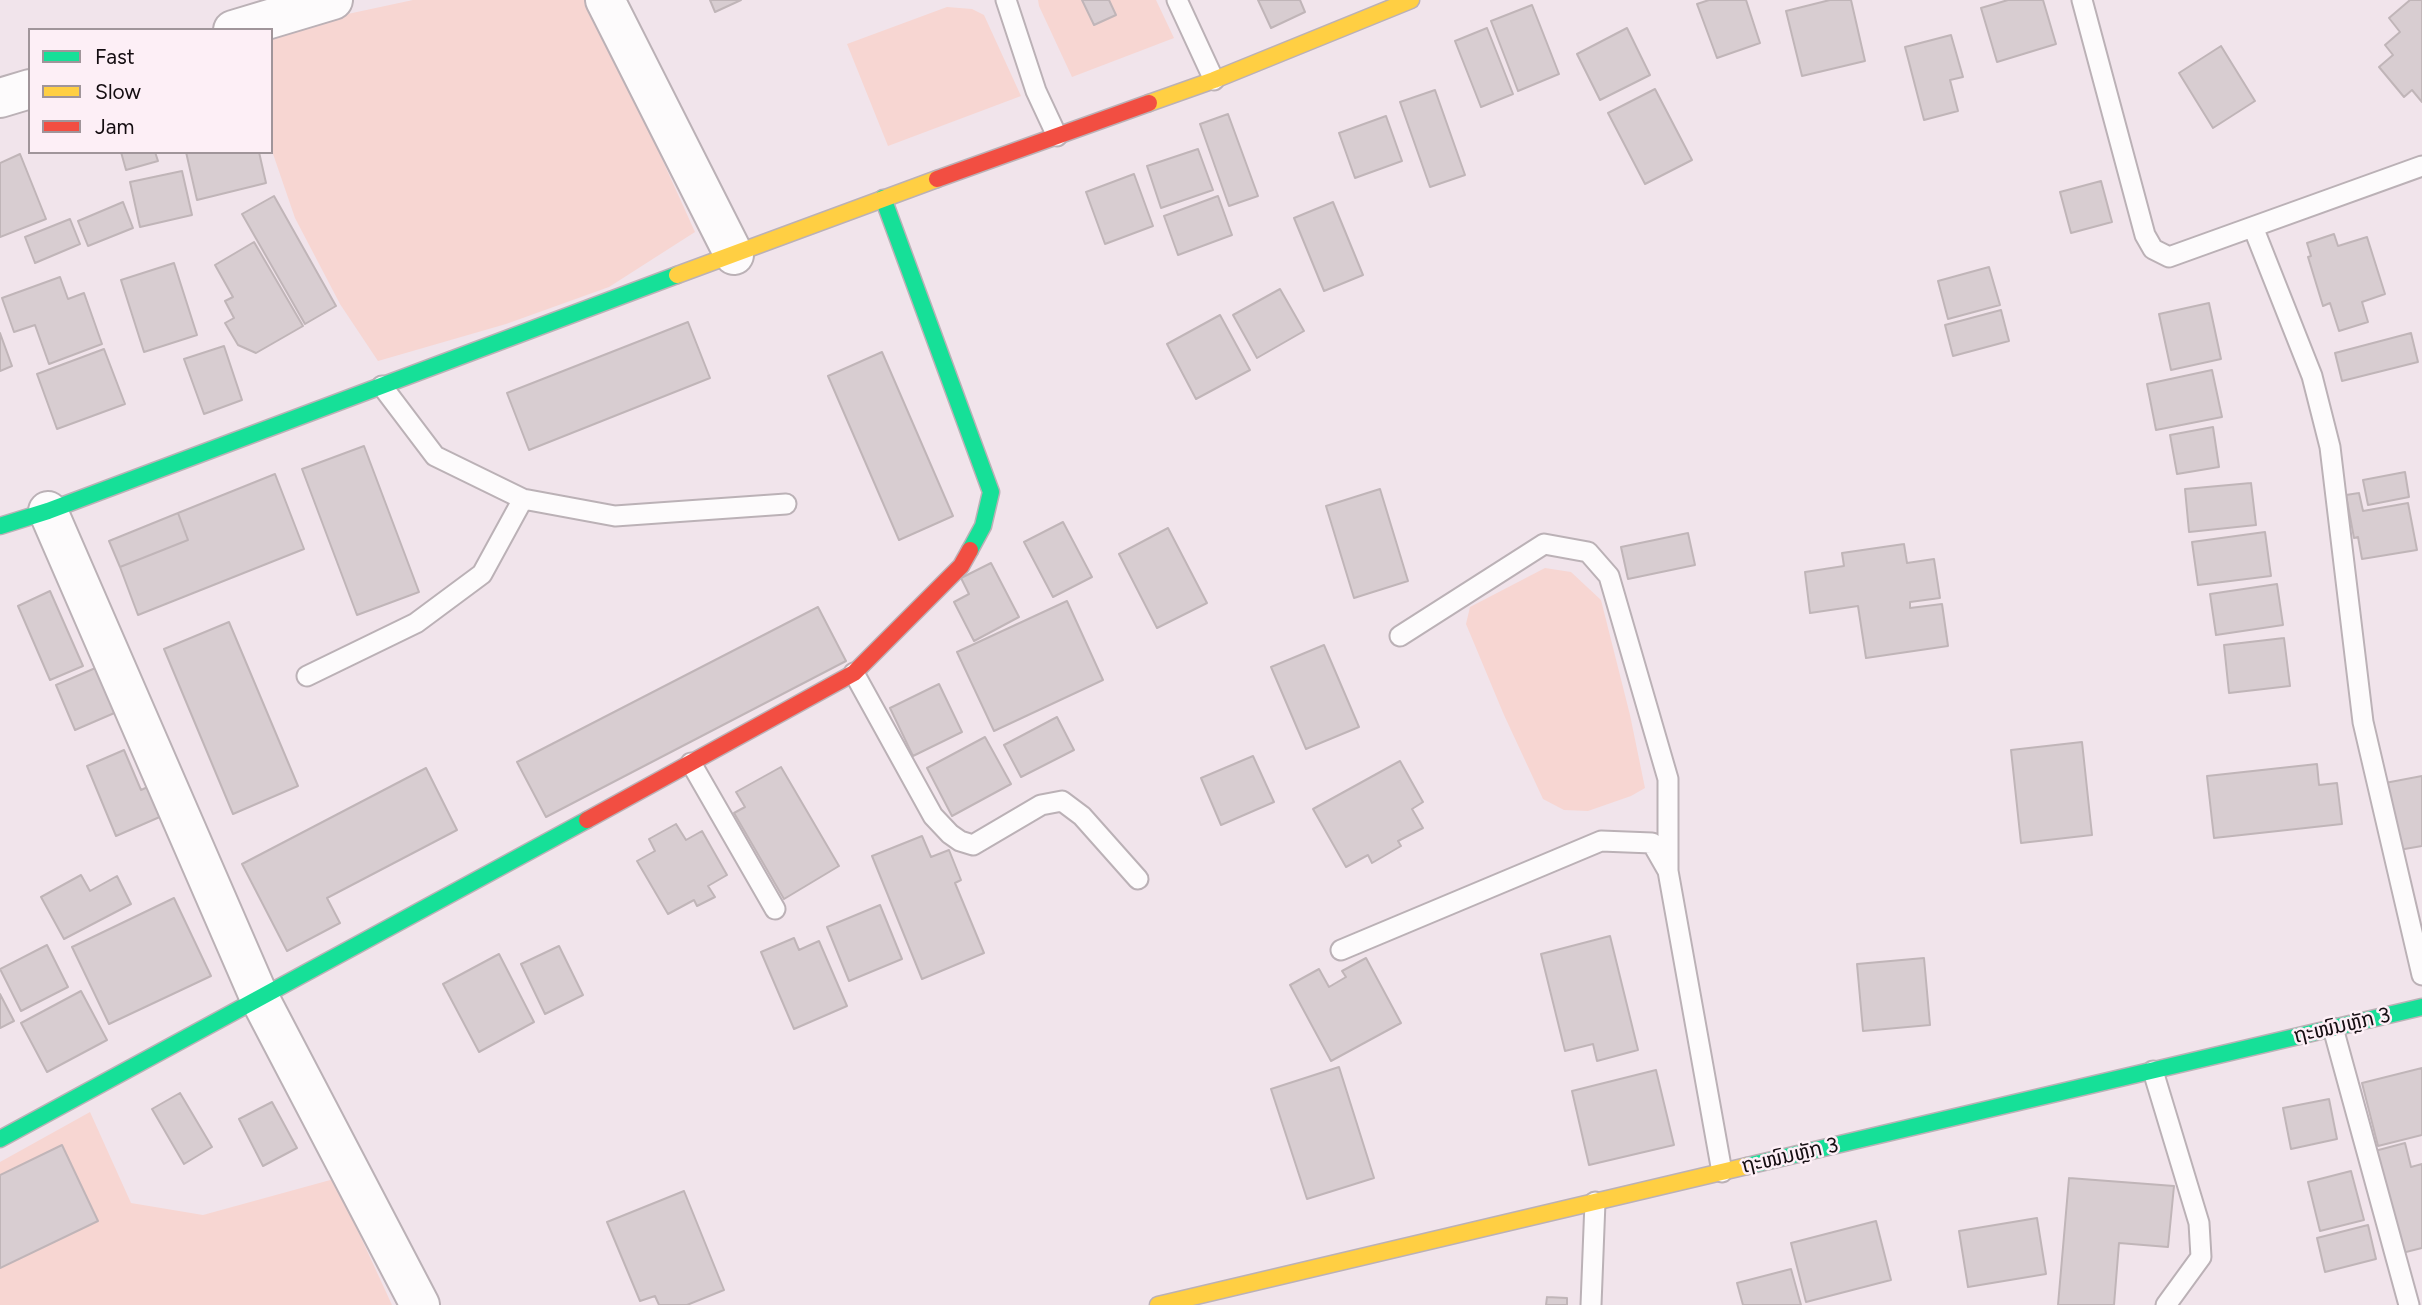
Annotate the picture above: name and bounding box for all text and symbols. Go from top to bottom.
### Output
legend [28,28,273,154]
text: Fast [95,44,135,69]
text: Slow [95,79,141,104]
text: Jam [95,114,134,139]
street label: ຖະໜົນຫຼັກ 3 [2291,1003,2393,1049]
street label: ຖະໜົນຫຼັກ 3 [1739,1133,1841,1179]

